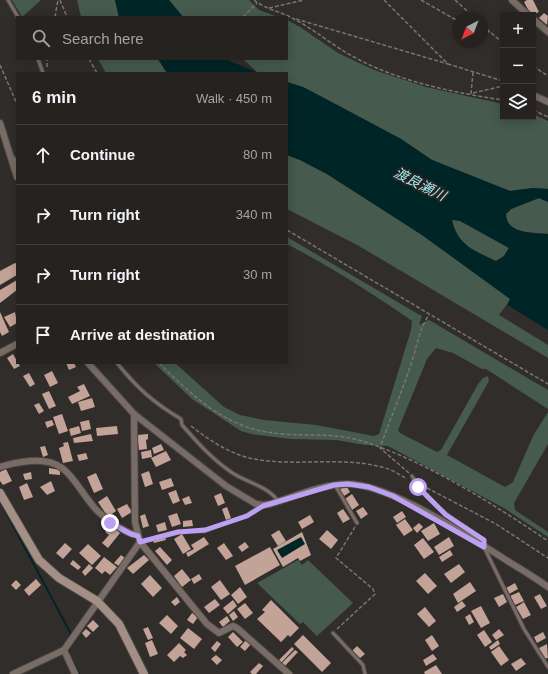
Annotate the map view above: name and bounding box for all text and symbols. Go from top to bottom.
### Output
north arrow [452,12,488,48]
map controls [500,12,536,120]
button: + [500,12,536,48]
search box [16,16,288,60]
icon: search [30,27,52,49]
text: Search here [62,30,144,47]
button: − [500,48,536,84]
button: layers [500,84,536,120]
text: 6 min [32,88,76,107]
text: Walk · 450 m [196,91,272,106]
icon: ahead [32,144,54,166]
text: Continue [70,146,135,163]
text: 80 m [243,147,272,162]
water label: 渡良瀬川 [391,164,450,205]
icon: right [32,204,54,226]
text: Turn right [70,206,140,223]
text: 340 m [236,207,272,222]
icon: right [32,264,54,286]
text: Turn right [70,266,140,283]
text: 30 m [243,267,272,282]
icon: arrive [32,324,54,346]
text: Arrive at destination [70,326,215,343]
route start [409,478,427,496]
route end [101,514,119,532]

